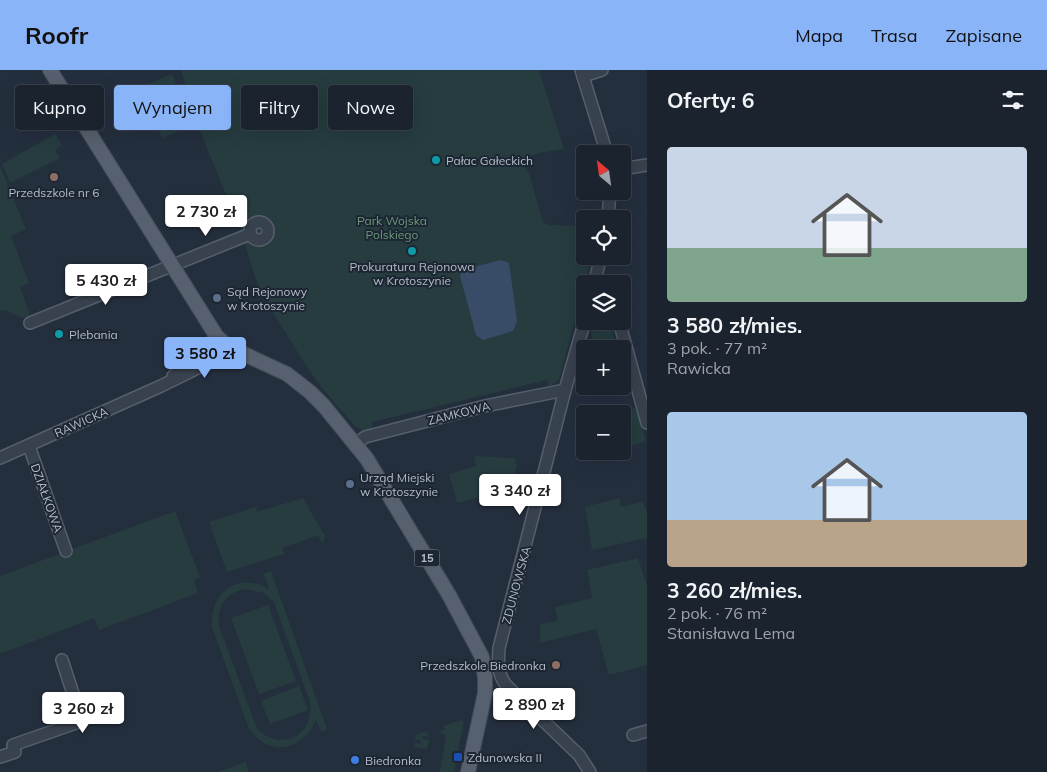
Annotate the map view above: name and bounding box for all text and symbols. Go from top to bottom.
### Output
text: Roofr [25,20,88,50]
text: Mapa [795,24,843,47]
text: Trasa [871,24,918,47]
text: Zapisane [946,24,1022,47]
chip: Kupno [15,85,104,130]
chip: Wynajem [114,85,231,130]
chip: Filtry [241,85,318,130]
chip: Nowe [328,85,413,130]
icon: filters [999,86,1027,114]
text: Oferty: 6 [667,87,754,113]
north arrow [576,145,631,200]
map controls [576,145,631,460]
place label: Pałac Gałeckich [446,153,533,168]
marker: Pałac Gałeckich [430,154,442,166]
marker: Przedszkole nr 6 [48,171,60,183]
icon: home [802,180,892,270]
place label: Przedszkole nr 6 [8,185,100,200]
pin: 2 730 zł [154,194,258,237]
text: 2 730 zł [176,201,236,221]
button: locate [576,210,631,265]
park label: Park Wojska Polskiego [357,213,427,242]
marker: Prokuratura Rejonowa w Krotoszynie [406,245,418,257]
place label: Prokuratura Rejonowa w Krotoszynie [350,259,474,288]
pin: 5 430 zł [54,264,158,306]
text: 5 430 zł [76,270,136,290]
button: layers [576,275,631,330]
place label: Sąd Rejonowy w Krotoszynie [227,284,308,313]
marker: Sąd Rejonowy w Krotoszynie [211,292,223,304]
text: 3 580 zł/mies. [667,312,802,338]
place label: Plebania [69,327,118,342]
marker: Plebania [53,328,65,340]
pin: 3 580 zł [153,336,257,379]
text: 3 pok. · 77 m² [667,338,767,358]
button: + [576,340,631,395]
text: 3 580 zł [175,343,235,363]
text: Rawicka [667,358,731,378]
street label: ZAMKOWA [426,398,492,428]
street label: RAWICKA [52,403,110,440]
button: − [576,405,631,460]
icon: home [802,445,892,535]
street label: DZIAŁKOWA [28,461,66,535]
place label: Urząd Miejski w Krotoszynie [360,470,438,499]
pin: 3 340 zł [468,474,572,516]
marker: Urząd Miejski w Krotoszynie [344,478,356,490]
text: 3 340 zł [490,480,550,500]
street label: ZDUNOWSKA [498,544,534,625]
road number: 15 [414,549,440,566]
text: 3 260 zł/mies. [667,577,802,603]
text: 2 pok. · 76 m² [667,603,767,623]
text: Stanisława Lema [667,623,795,643]
place label: Przedszkole Biedronka [420,658,546,673]
marker: Przedszkole Biedronka [550,659,562,671]
pin: 2 890 zł [482,688,586,730]
pin: 3 260 zł [31,692,135,734]
text: 2 890 zł [504,694,564,714]
text: 3 260 zł [53,698,113,718]
place label: Zdunowska II [468,750,542,765]
marker: Zdunowska II [452,751,464,763]
place label: Biedronka [365,753,421,768]
marker: Biedronka [349,754,361,766]

